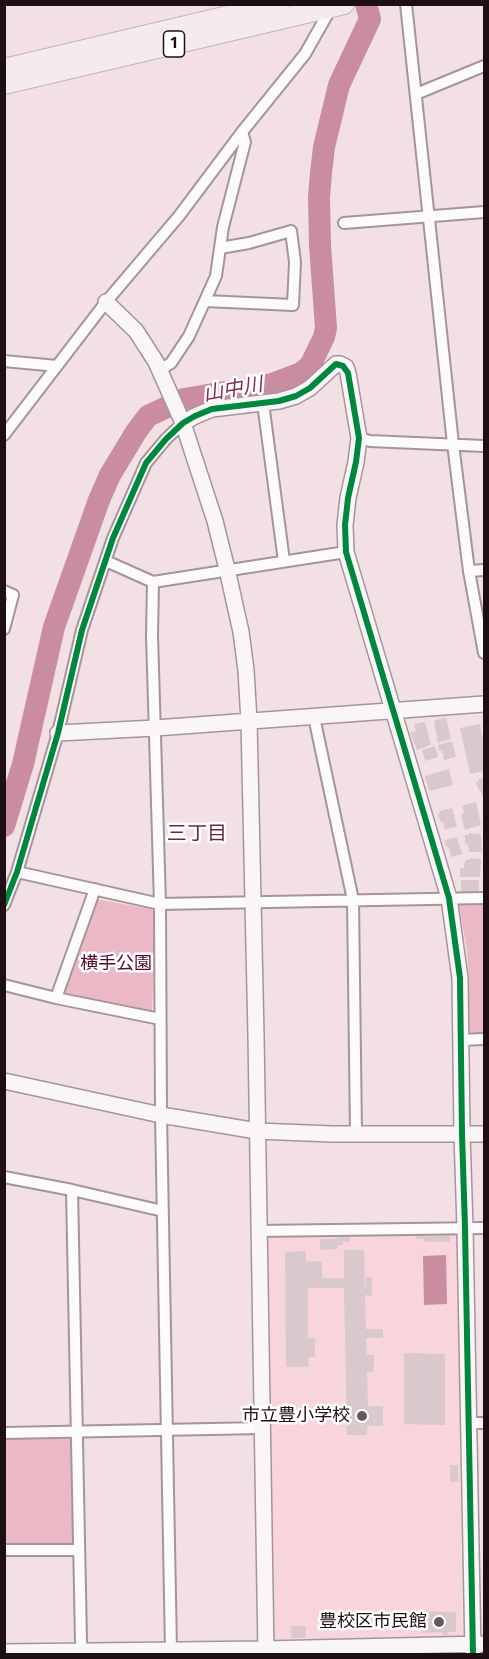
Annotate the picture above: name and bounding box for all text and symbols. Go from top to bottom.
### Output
road number: 1 [164,31,184,57]
water label: 山中川 [201,373,265,407]
district label: 三丁目 [167,822,227,846]
park label: 横手公園 [80,953,152,975]
place label: 市立豊小学校 [242,1405,350,1427]
marker: 市立豊小学校 [355,1409,369,1423]
place label: 豊校区市民館 [319,1611,427,1633]
marker: 豊校区市民館 [432,1615,446,1629]

